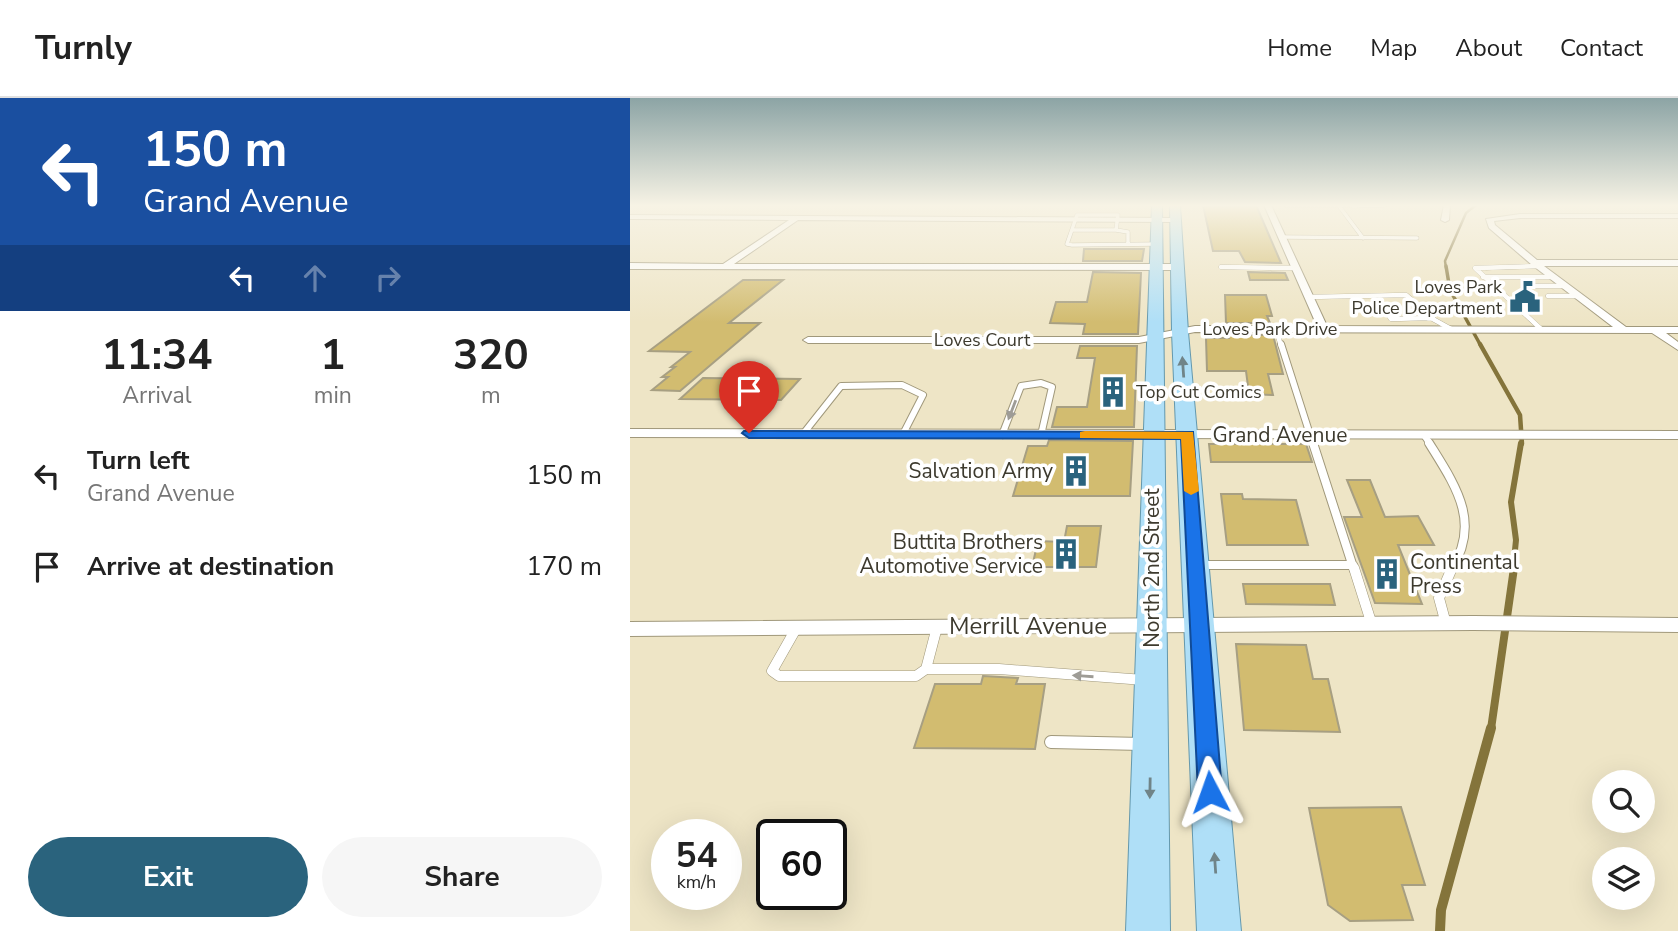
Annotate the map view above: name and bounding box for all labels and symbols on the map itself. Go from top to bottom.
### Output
place label: Loves Park Police Department [1351,275,1503,320]
public building icon: Loves Park Police Department [1508,280,1542,314]
street label: Loves Park Drive [1203,317,1337,341]
street label: Loves Court [934,328,1031,352]
one-way arrow [1177,356,1188,378]
pin [719,361,779,433]
building icon: Top Cut Comics [1096,375,1130,409]
place label: Top Cut Comics [1136,380,1262,404]
one-way arrow [1006,400,1017,421]
street label: Grand Avenue [1213,421,1347,449]
building icon: Salvation Army [1059,454,1093,488]
place label: Salvation Army [909,457,1053,485]
street label: North 2nd Street [1138,488,1166,648]
place label: Buttita Brothers Automotive Service [859,528,1043,580]
building icon: Buttita Brothers Automotive Service [1049,537,1083,571]
place label: Continental Press [1410,548,1520,600]
building icon: Continental Press [1370,557,1404,591]
street label: Merrill Avenue [949,610,1107,642]
one-way arrow [1071,671,1093,682]
position arrow [1173,755,1247,829]
one-way arrow [1144,777,1155,799]
speed limit sign: 60 [756,819,847,910]
one-way arrow [1209,852,1220,874]

